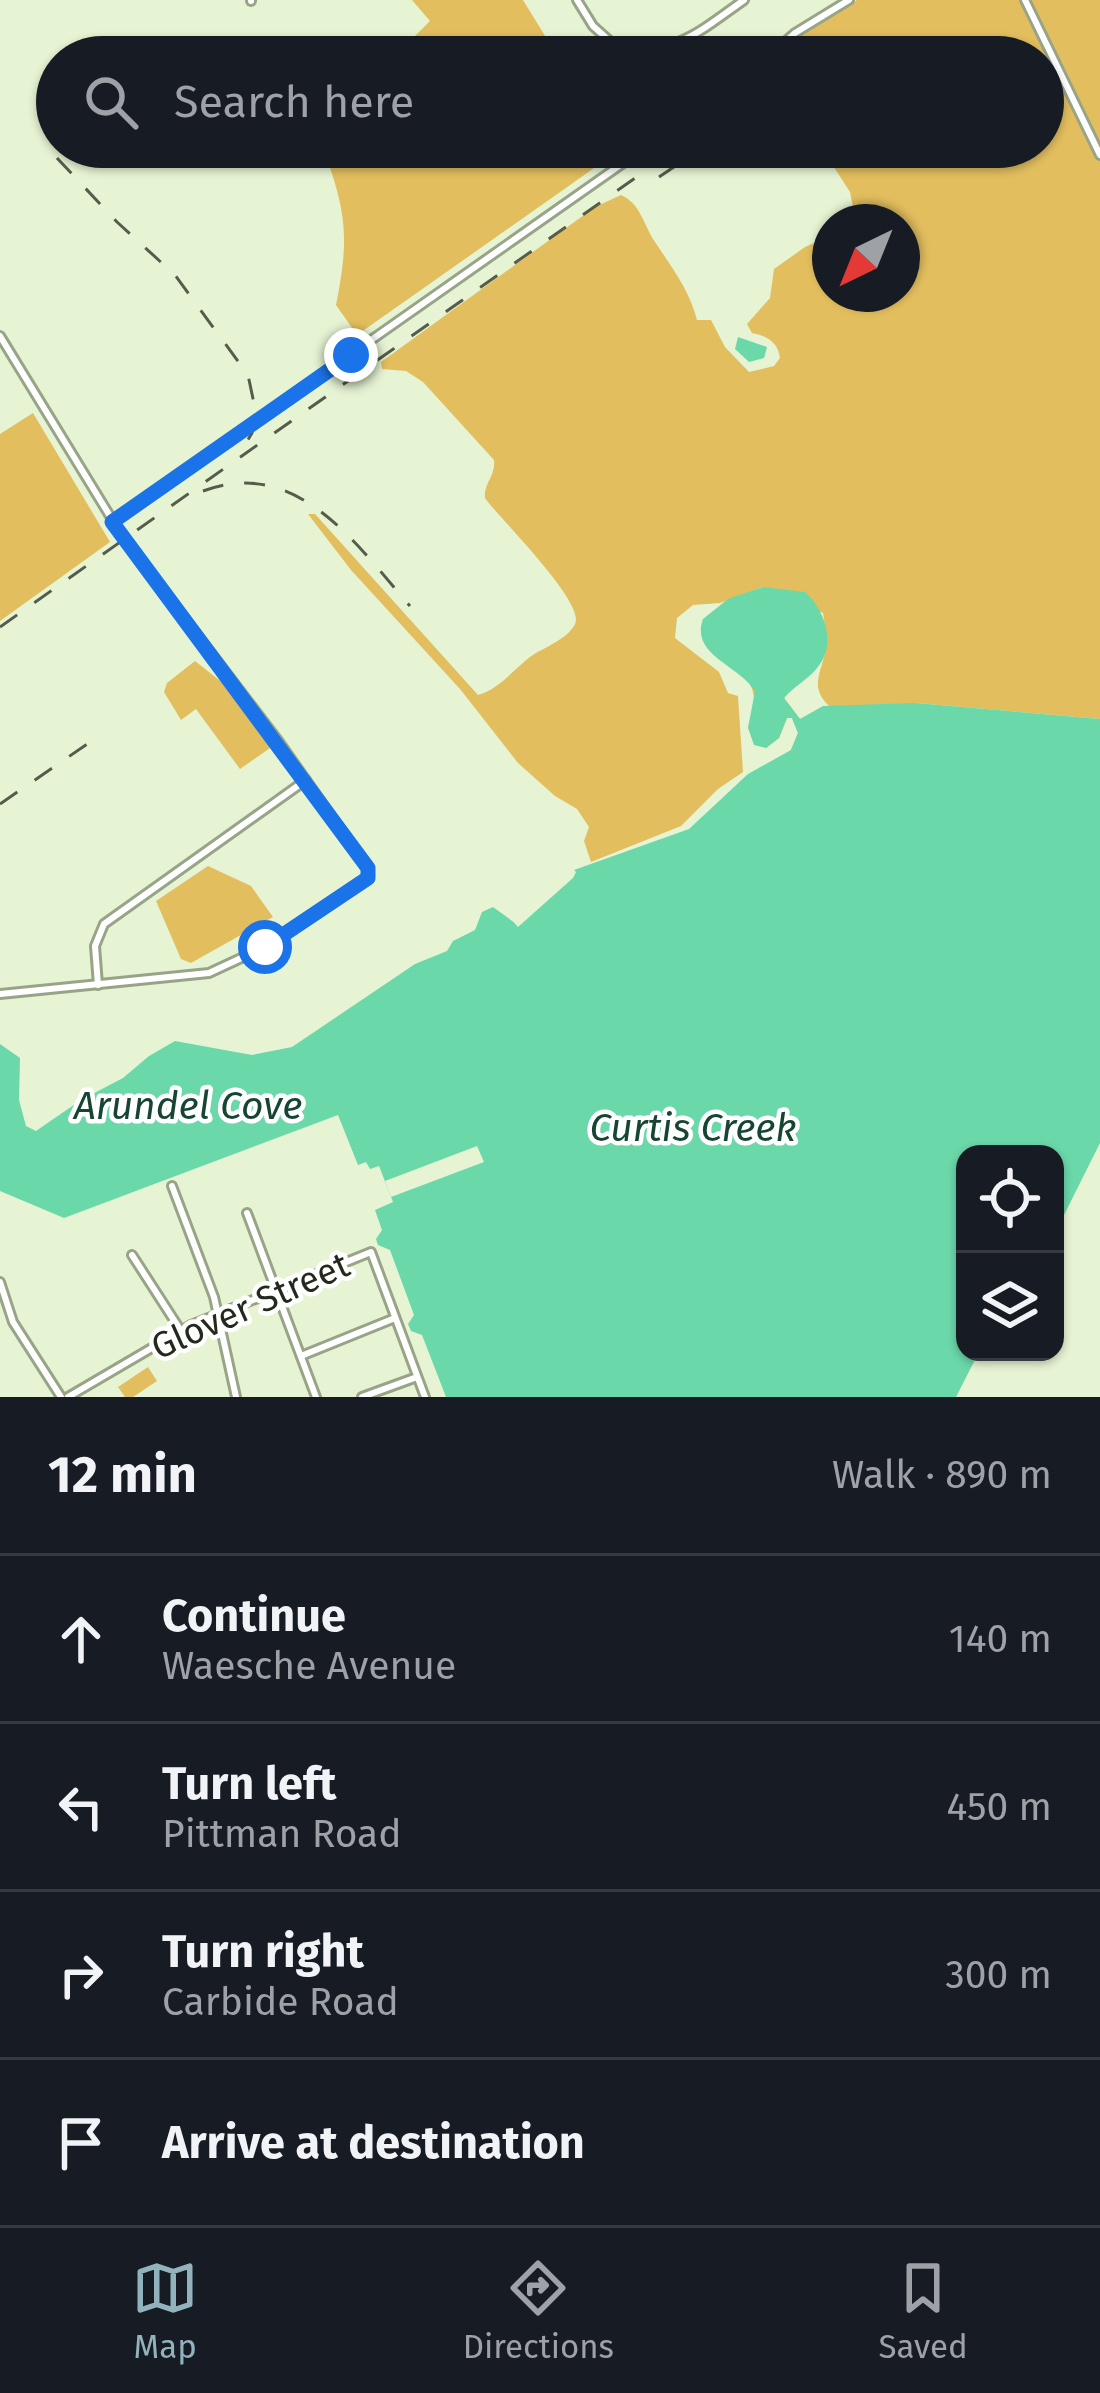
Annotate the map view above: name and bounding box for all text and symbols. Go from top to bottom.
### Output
search box [36,36,1064,168]
icon: search [78,69,144,135]
text: Search here [174,75,414,129]
north arrow [812,204,920,312]
route end [324,328,378,382]
route start [238,920,292,974]
water label: Arundel Cove [72,1083,302,1129]
water label: Curtis Creek [589,1105,797,1151]
map controls [956,1145,1064,1361]
button: locate [956,1145,1064,1253]
street label: Glover Street [145,1243,356,1369]
button: layers [956,1253,1064,1361]
text: 12 min [48,1444,197,1506]
text: Walk · 890 m [832,1452,1052,1498]
text: Continue [162,1589,346,1643]
icon: ahead [48,1606,114,1672]
text: 140 m [949,1616,1052,1662]
text: Waesche Avenue [162,1643,456,1689]
text: Turn left [162,1757,336,1811]
icon: left [48,1774,114,1840]
text: 450 m [947,1784,1052,1830]
text: Pittman Road [162,1811,402,1857]
text: Turn right [162,1925,364,1979]
icon: right [48,1942,114,2008]
text: 300 m [945,1952,1052,1998]
text: Carbide Road [162,1979,399,2025]
icon: arrive [48,2110,114,2176]
text: Arrive at destination [162,2116,585,2170]
tab: Map [132,2255,198,2367]
tab: Directions [463,2255,614,2367]
tab: Saved [878,2255,968,2367]

